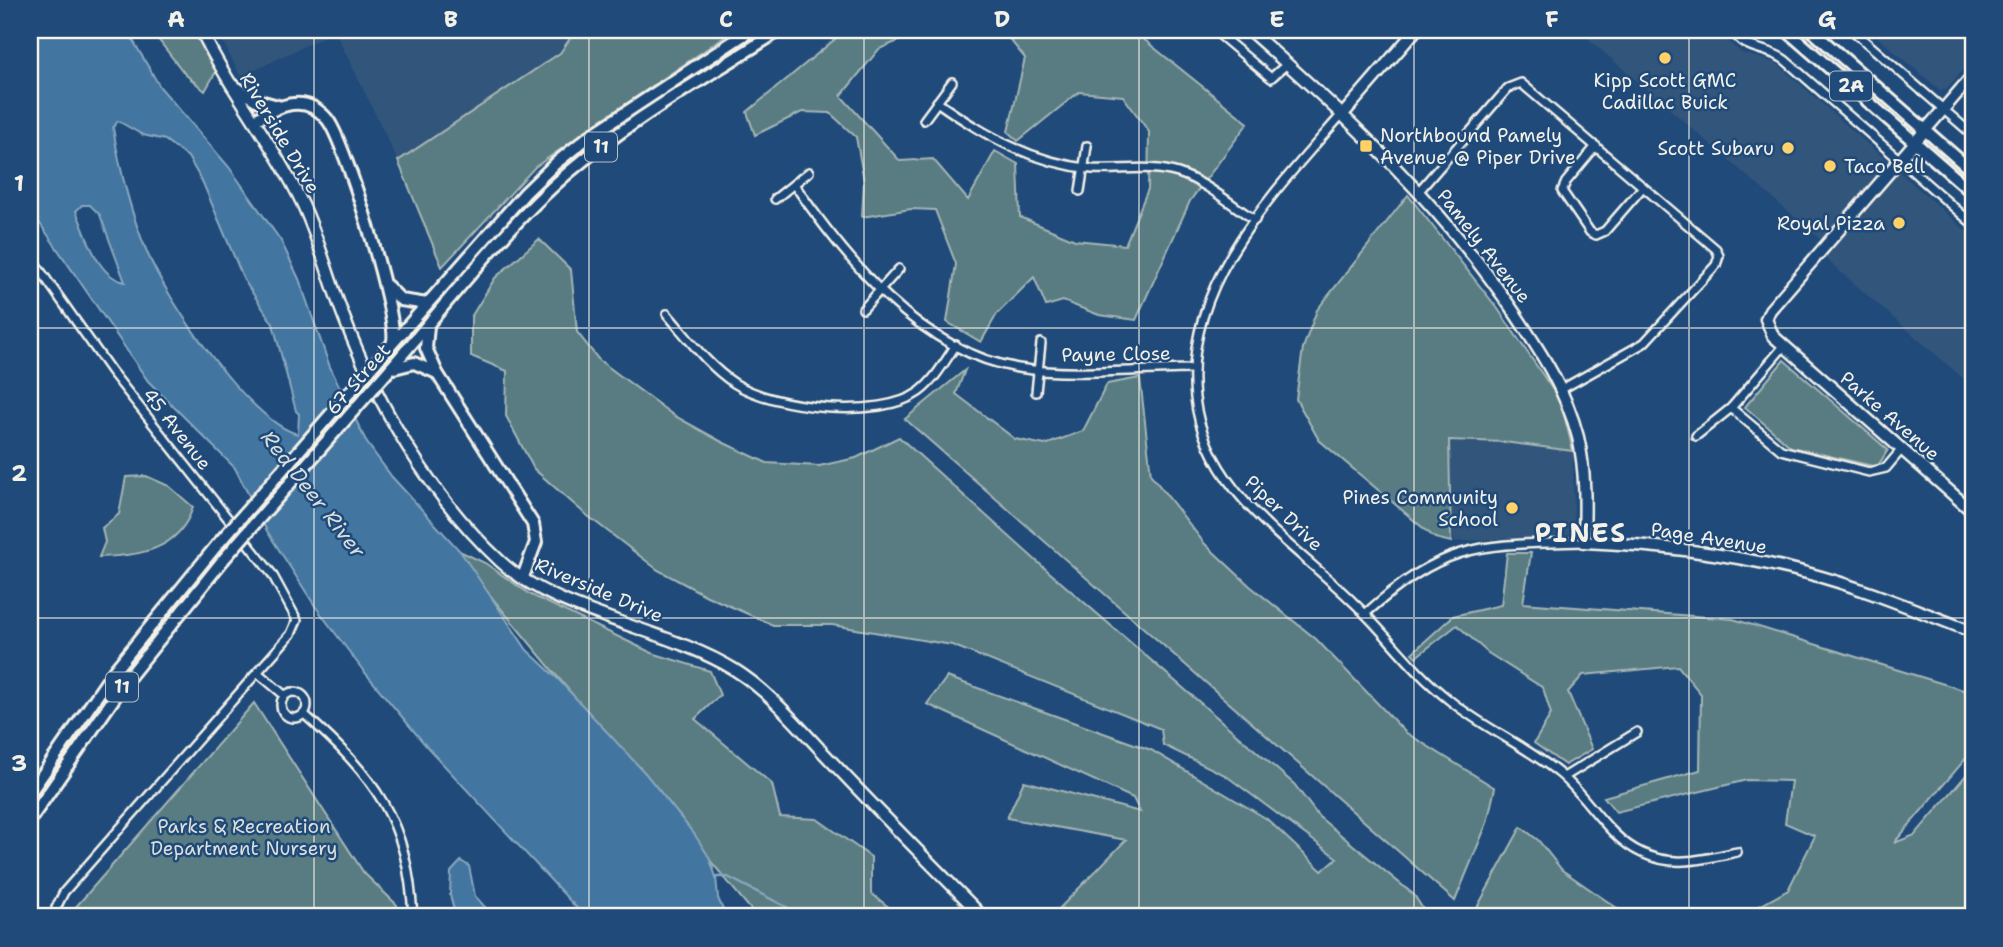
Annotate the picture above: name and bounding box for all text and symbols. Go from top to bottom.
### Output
text: A [167,4,185,34]
text: B [444,4,458,34]
text: C [719,4,733,34]
text: D [994,4,1010,34]
text: E [1269,4,1285,34]
text: F [1545,4,1559,34]
text: G [1818,4,1837,34]
marker: Kipp Scott GMC Cadillac Buick [1657,50,1673,66]
street label: Riverside Drive [234,68,326,198]
place label: Kipp Scott GMC Cadillac Buick [1594,68,1736,115]
road number: 2A [1830,72,1872,100]
place label: Northbound Pamely Avenue @ Piper Drive [1380,123,1576,170]
road number: 11 [585,132,617,162]
place label: Scott Subaru [1657,136,1774,161]
marker: Northbound Pamely Avenue @ Piper Drive [1358,138,1374,154]
marker: Scott Subaru [1780,140,1796,156]
place label: Taco Bell [1844,154,1926,179]
marker: Taco Bell [1822,158,1838,174]
text: 1 [14,168,24,198]
street label: Pamely Avenue [1432,184,1536,308]
place label: Royal Pizza [1777,211,1885,236]
marker: Royal Pizza [1891,215,1907,231]
street label: 67 Street [320,338,396,420]
street label: Payne Close [1061,341,1171,367]
street label: Parke Avenue [1835,366,1945,466]
street label: 45 Avenue [137,383,217,475]
water label: Red Deer River [254,424,372,564]
text: 2 [11,458,27,488]
street label: Piper Drive [1240,469,1328,557]
place label: Pines Community School [1342,485,1498,532]
marker: Pines Community School [1504,500,1520,516]
district label: PINES [1535,515,1627,550]
street label: Page Avenue [1649,516,1769,560]
street label: Riverside Drive [531,552,667,628]
road number: 11 [106,672,138,702]
text: 3 [11,748,27,778]
park label: Parks & Recreation Department Nursery [151,814,337,861]

